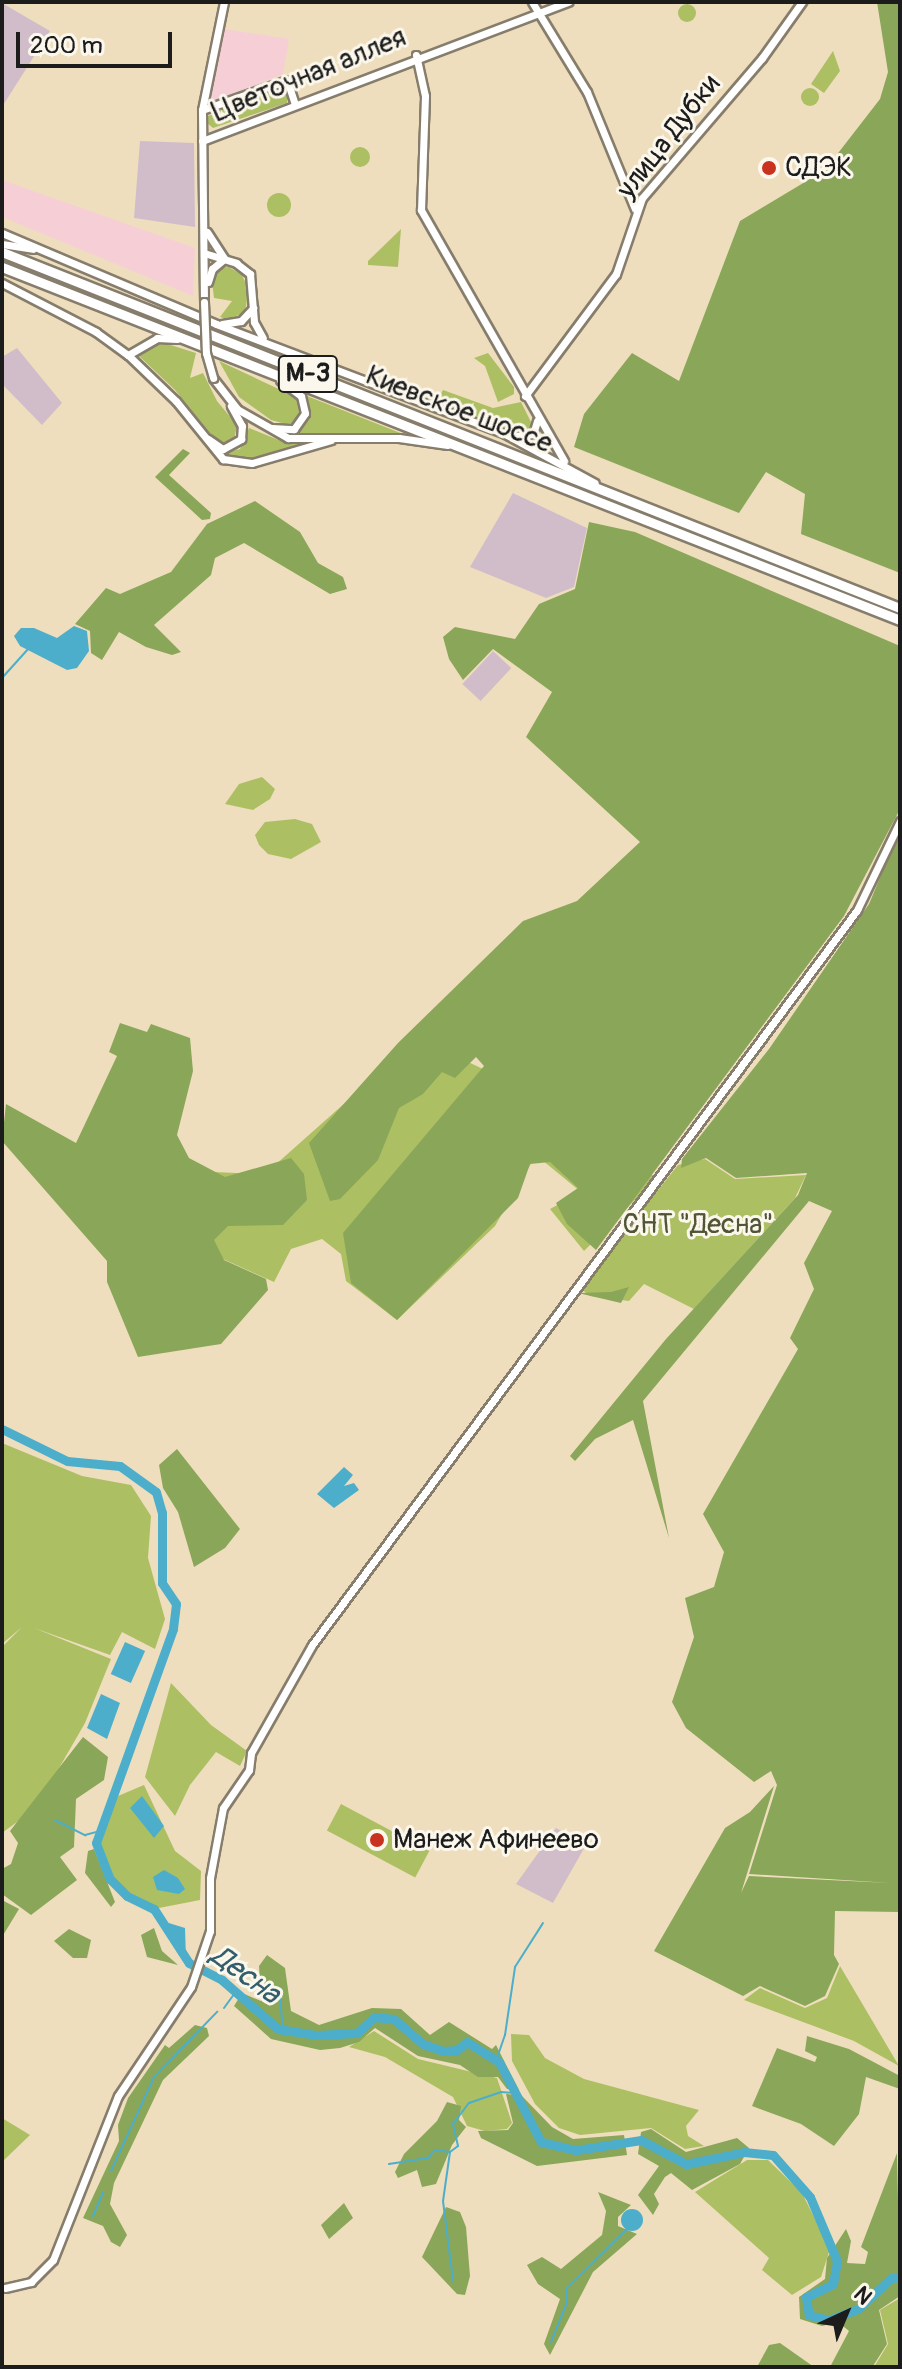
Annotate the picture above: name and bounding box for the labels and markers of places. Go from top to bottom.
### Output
place label: СДЭК [785,151,852,185]
marker: СДЭК [760,159,778,177]
place label: Манеж Афинеево [393,1823,599,1857]
marker: Манеж Афинеево [368,1831,386,1849]

